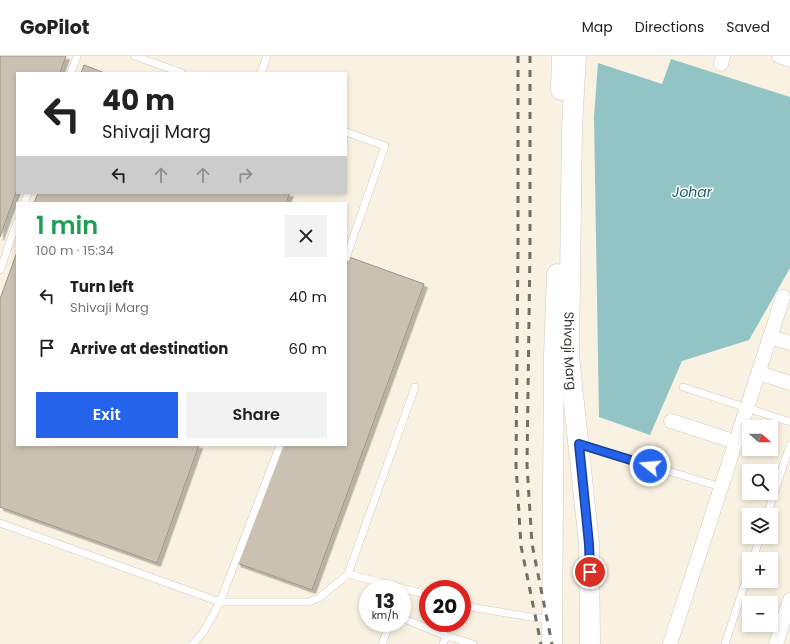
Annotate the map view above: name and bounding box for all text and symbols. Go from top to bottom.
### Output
text: GoPilot [20,14,89,41]
text: Map [582,17,613,37]
text: Directions [635,17,704,37]
text: Saved [726,17,770,37]
text: 40 m [102,81,175,120]
icon: left [36,88,88,140]
text: Shivaji Marg [102,119,211,144]
icon: left [108,164,130,186]
icon: ahead [150,164,172,186]
icon: ahead [192,164,214,186]
icon: right [234,164,256,186]
water label: Johar [672,182,713,202]
text: 1 min [36,209,98,242]
button: close [285,215,327,257]
text: 100 m · 15:34 [36,241,114,260]
text: Turn left [70,276,134,297]
icon: left [36,285,58,307]
text: 40 m [289,286,327,307]
text: Shivaji Marg [70,298,149,317]
street label: Shivaji Marg [559,311,582,391]
icon: arrive [36,337,58,359]
text: Arrive at destination [70,338,228,359]
text: 60 m [289,338,327,359]
button: Exit [36,392,178,438]
button: Share [186,392,327,438]
north arrow [742,420,778,456]
map controls [742,420,778,632]
position arrow [629,445,671,487]
button: search [742,464,778,500]
button: layers [742,508,778,544]
button: + [742,552,778,588]
pin [573,555,607,589]
icon: arrive [579,561,601,583]
speed limit sign: 20 [419,580,471,632]
text: 13 [375,587,395,615]
button: − [742,596,778,632]
text: km/h [372,608,398,623]

